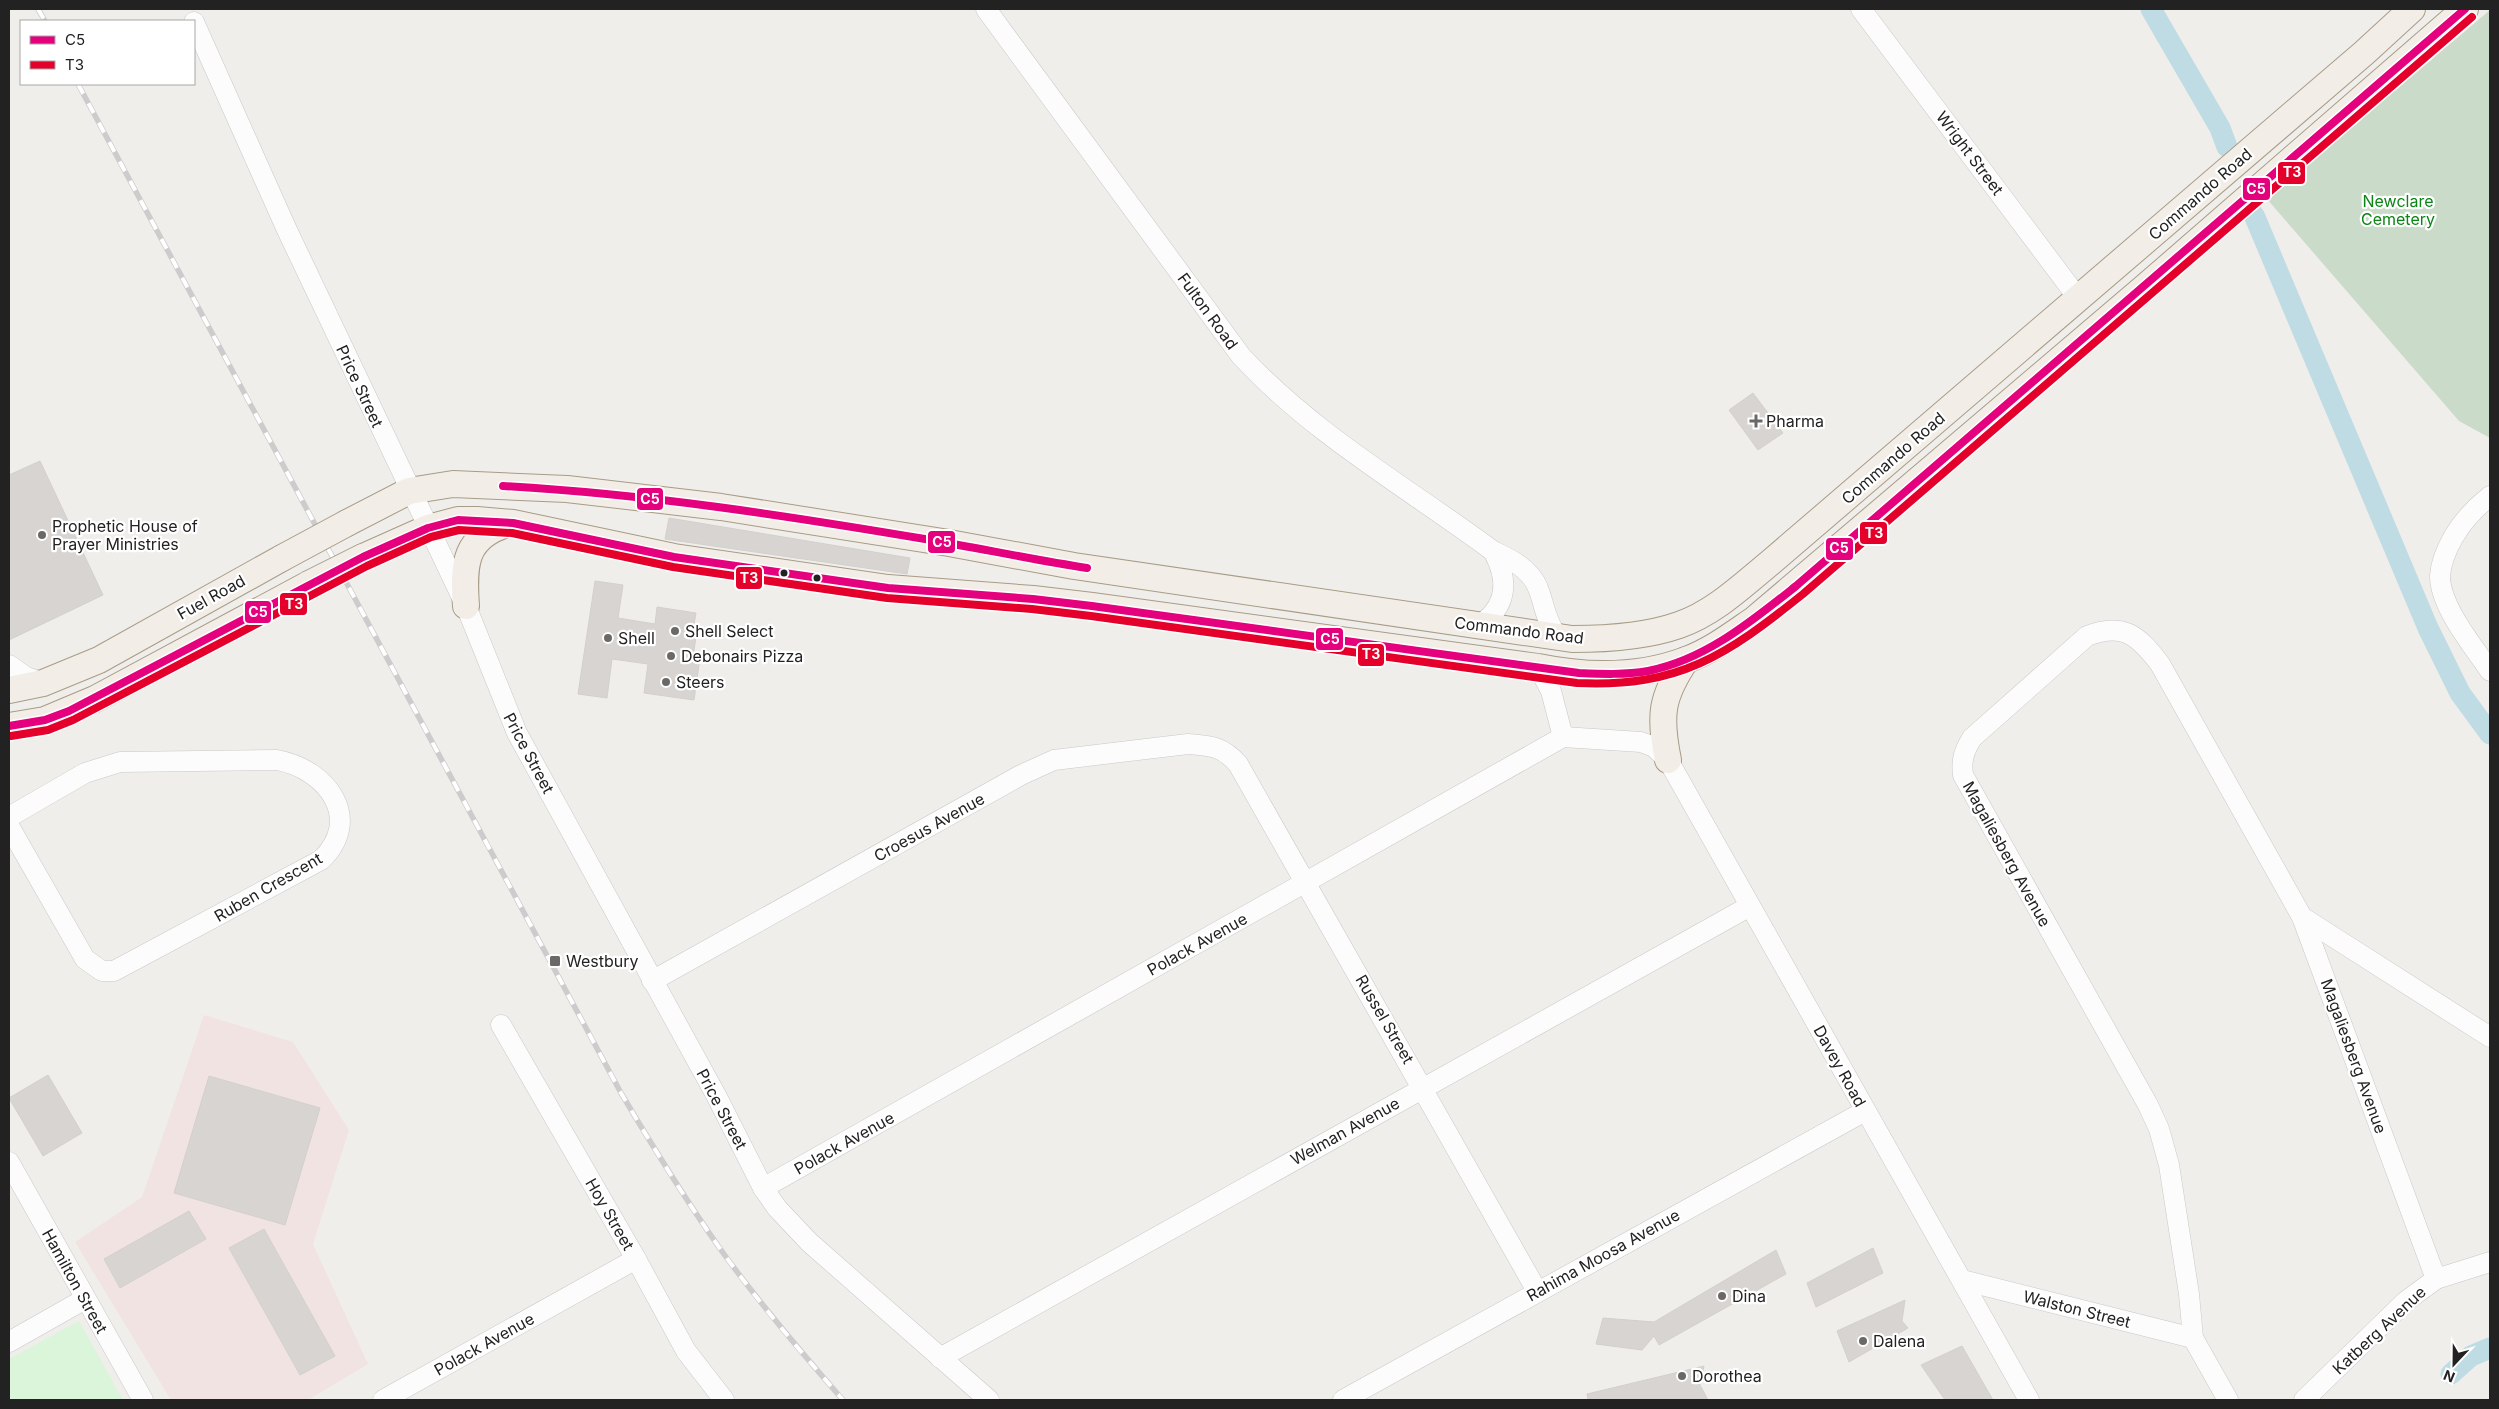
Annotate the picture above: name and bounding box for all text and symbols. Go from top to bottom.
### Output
legend [20,20,195,85]
text: C5 [65,30,85,49]
text: T3 [65,55,84,74]
street label: Wright Street [1932,107,2008,199]
street label: Commando Road [2144,144,2256,244]
line badge: T3 [2277,161,2306,185]
text: T3 [2283,163,2301,180]
line badge: C5 [2242,177,2271,201]
text: C5 [2246,180,2266,197]
park label: Newclare Cemetery [2361,191,2435,229]
street label: Fulton Road [1174,269,1242,353]
street label: Price Street [332,342,388,430]
street label: Commando Road [1837,408,1949,508]
place label: Pharma [1766,411,1824,431]
marker: Pharma [1750,415,1762,427]
line badge: C5 [636,487,664,511]
text: C5 [640,490,660,507]
place label: Prophetic House of Prayer Ministries [52,516,198,554]
line badge: T3 [1859,521,1888,545]
text: T3 [1865,524,1883,541]
marker: Prophetic House of Prayer Ministries [36,529,48,541]
line badge: C5 [927,530,956,554]
text: C5 [932,533,952,550]
line badge: C5 [1825,537,1854,561]
text: C5 [1829,539,1849,556]
line badge: T3 [735,566,763,590]
unlabelled marker [779,568,789,578]
text: T3 [740,569,758,586]
street label: Fuel Road [173,570,249,624]
unlabelled marker [812,573,822,583]
line badge: T3 [279,592,308,616]
text: T3 [285,595,303,612]
line badge: C5 [244,600,272,624]
text: C5 [248,603,268,620]
street label: Commando Road [1453,612,1585,648]
place label: Shell Select [685,621,773,641]
marker: Shell Select [669,625,681,637]
line badge: C5 [1315,627,1344,651]
place label: Shell [618,628,655,648]
text: C5 [1320,630,1340,647]
marker: Shell [602,632,614,644]
line badge: T3 [1357,643,1385,667]
text: T3 [1362,645,1380,662]
place label: Debonairs Pizza [681,646,803,666]
marker: Debonairs Pizza [665,650,677,662]
place label: Steers [676,672,724,692]
marker: Steers [660,676,672,688]
street label: Price Street [499,709,559,797]
street label: Magaliesberg Avenue [1959,778,2055,930]
street label: Croesus Avenue [870,788,988,866]
street label: Ruben Crescent [211,848,325,926]
street label: Polack Avenue [1144,908,1250,980]
place label: Westbury [566,951,638,971]
marker: Westbury [548,954,562,968]
street label: Russel Street [1351,971,1419,1067]
street label: Magaliesberg Avenue [2317,976,2391,1136]
street label: Davey Road [1809,1022,1871,1110]
street label: Price Street [692,1065,752,1153]
street label: Welman Avenue [1287,1093,1403,1169]
street label: Polack Avenue [791,1107,897,1179]
street label: Hoy Street [581,1174,639,1254]
street label: Rahima Moosa Avenue [1523,1205,1683,1305]
street label: Hamilton Street [38,1225,112,1337]
street label: Katberg Avenue [2328,1282,2430,1378]
place label: Dina [1732,1286,1766,1306]
street label: Walston Street [2021,1286,2133,1332]
marker: Dina [1716,1290,1728,1302]
street label: Polack Avenue [431,1308,537,1380]
place label: Dalena [1873,1331,1925,1351]
marker: Dalena [1857,1335,1869,1347]
north arrow [2429,1339,2479,1389]
place label: Dorothea [1692,1366,1762,1386]
text: N [2441,1367,2457,1386]
marker: Dorothea [1676,1370,1688,1382]

